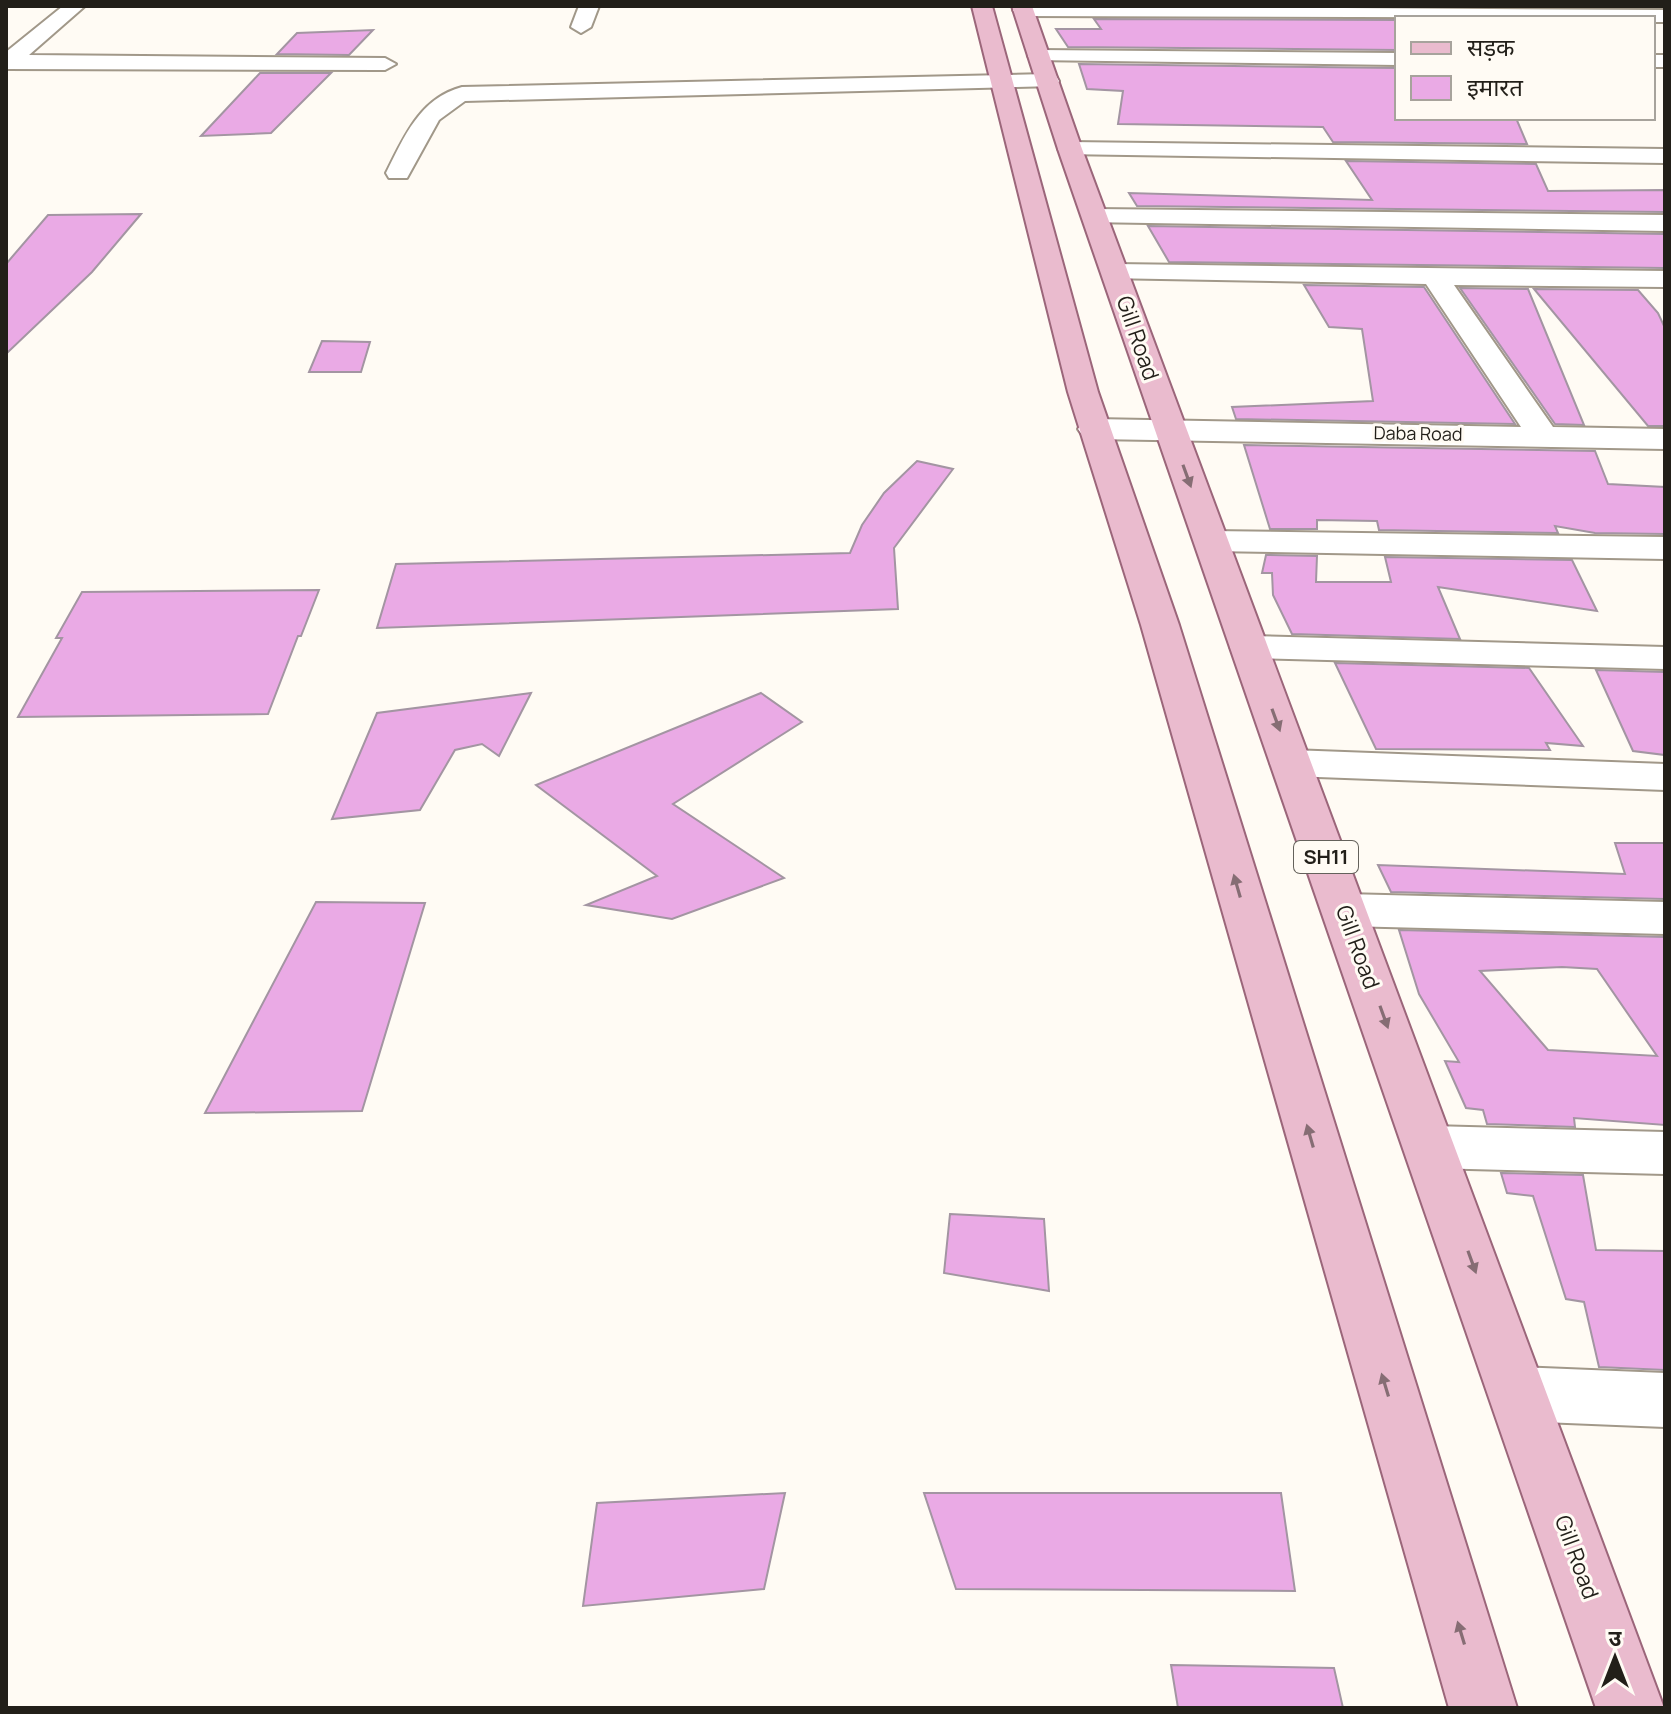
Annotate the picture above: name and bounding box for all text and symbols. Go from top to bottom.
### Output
legend [1395,16,1655,120]
text: सड़क [1467,30,1515,63]
text: इमारत [1467,70,1524,103]
street label: Gill Road [1110,292,1166,384]
street label: Daba Road [1373,420,1463,446]
one-way arrow [1182,464,1194,488]
one-way arrow [1270,708,1282,732]
road number: SH11 [1294,841,1358,873]
one-way arrow [1230,874,1243,898]
street label: Gill Road [1329,901,1387,993]
one-way arrow [1378,1005,1390,1029]
one-way arrow [1303,1123,1316,1147]
one-way arrow [1466,1250,1478,1274]
one-way arrow [1379,1372,1391,1396]
street label: Gill Road [1548,1511,1606,1603]
north arrow [1575,1618,1655,1698]
one-way arrow [1454,1621,1467,1645]
text: उ [1609,1623,1623,1653]

